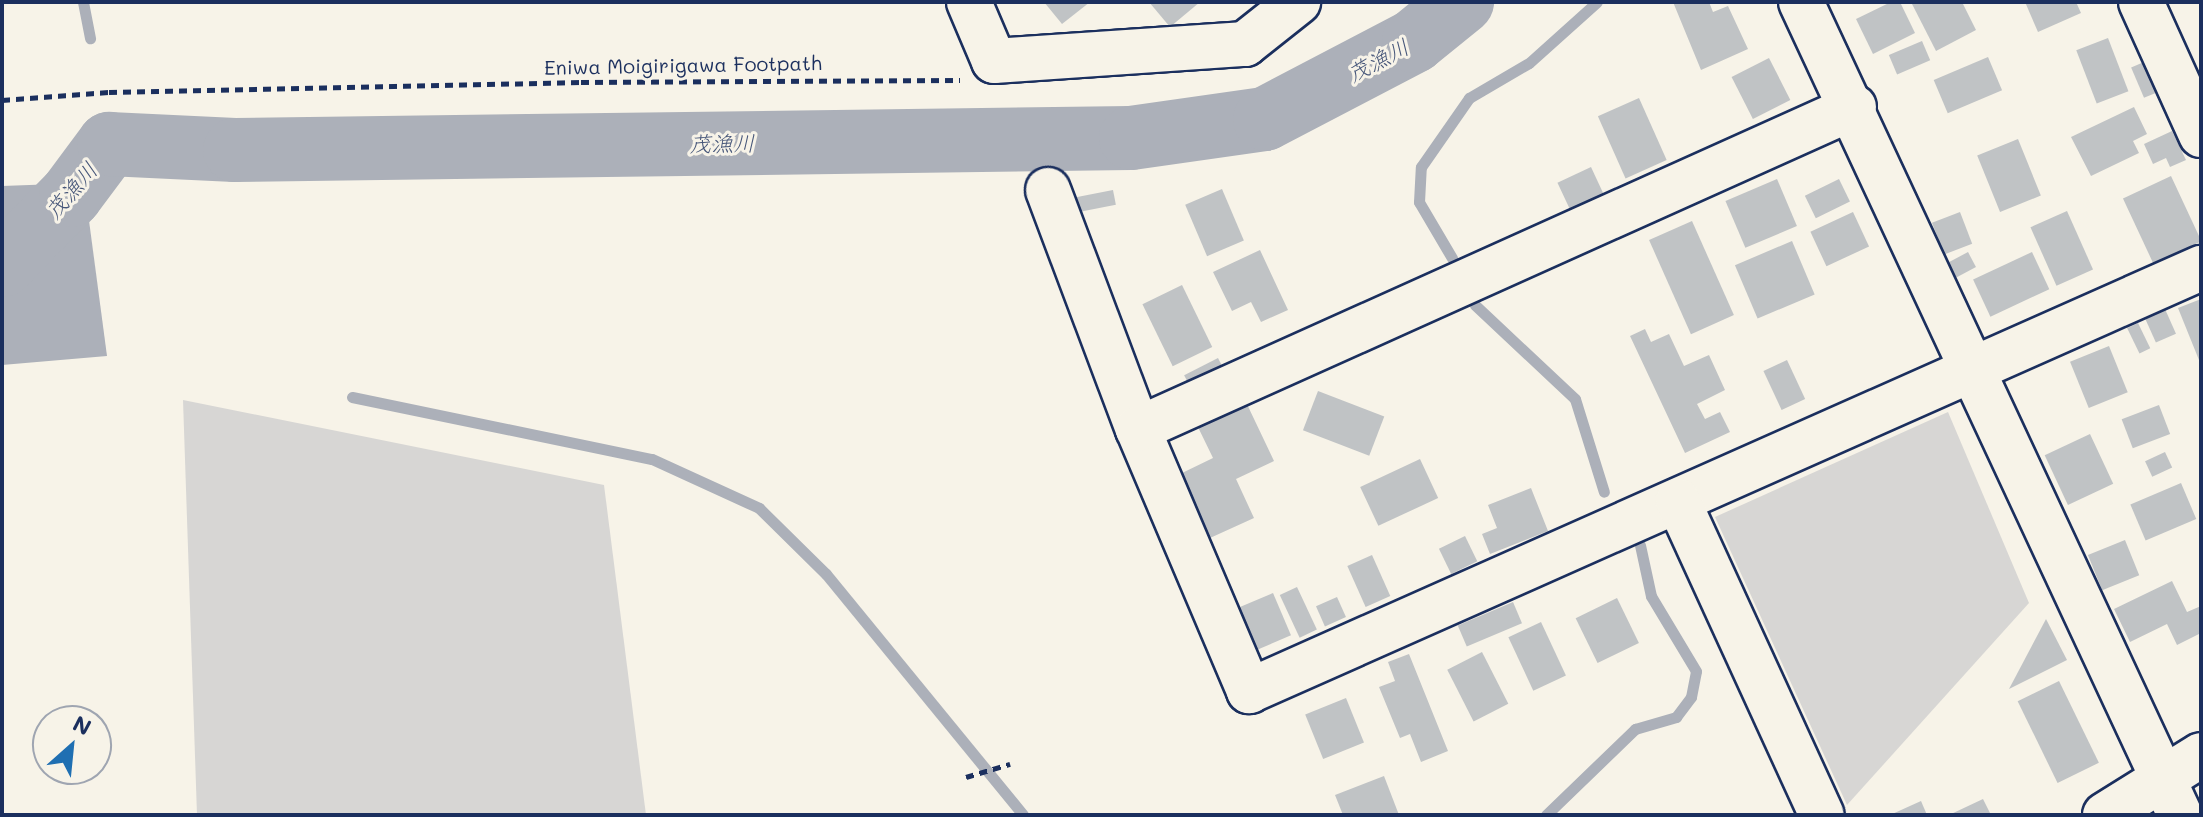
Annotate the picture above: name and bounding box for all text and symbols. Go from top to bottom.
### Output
water label: 茂漁川 [1343,33,1413,87]
street label: Eniwa Moigirigawa Footpath [544,51,822,79]
water label: 茂漁川 [689,129,755,157]
water label: 茂漁川 [39,156,103,224]
north arrow [32,705,112,785]
text: N [68,708,96,742]

